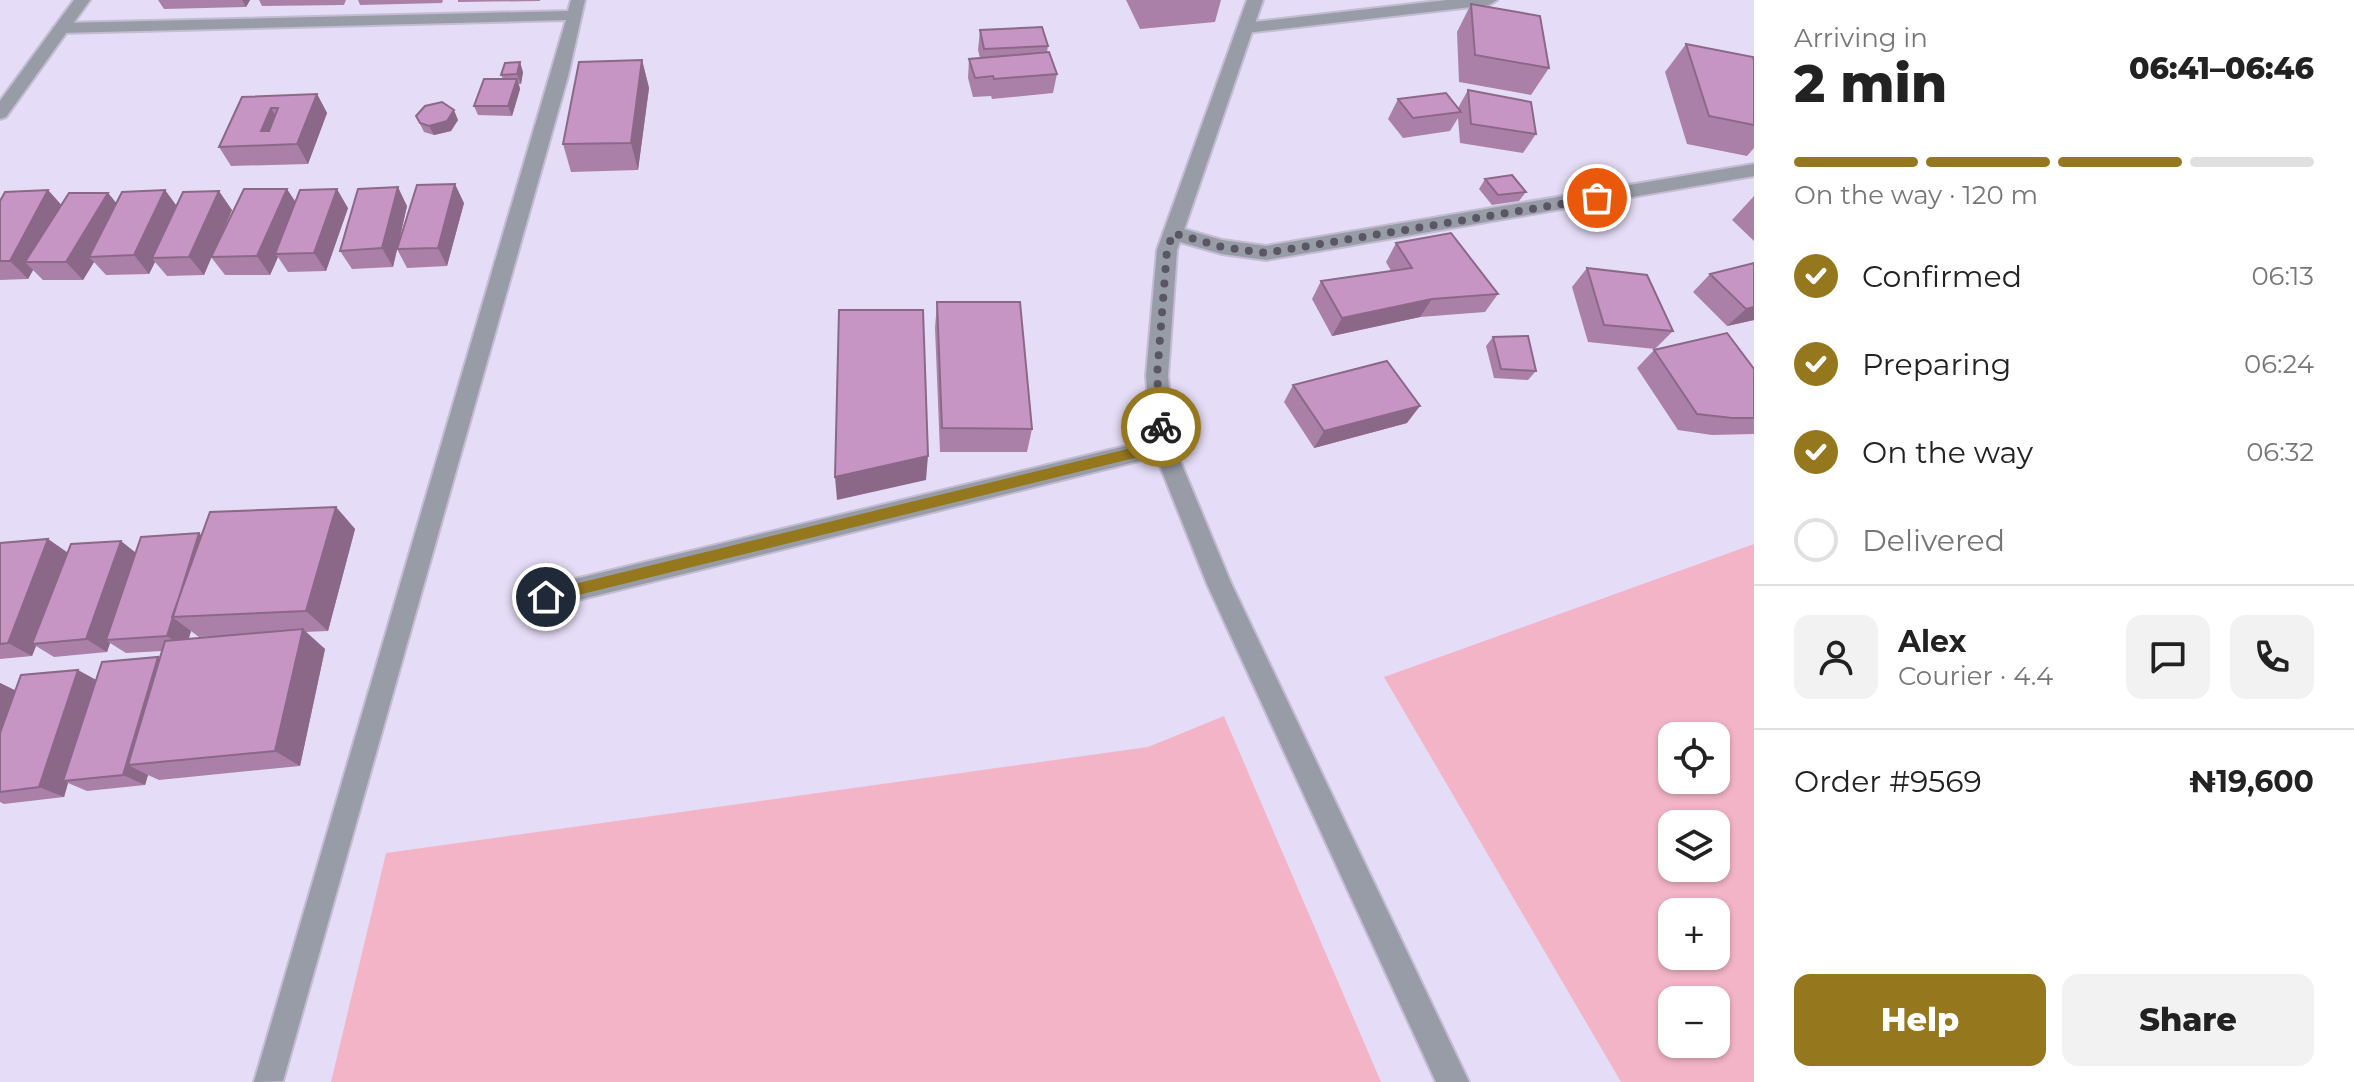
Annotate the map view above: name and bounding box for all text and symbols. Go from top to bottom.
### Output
text: Arriving in [1794,22,1928,54]
text: 06:41–06:46 [2129,50,2314,87]
text: 2 min [1794,52,1947,115]
pin [1563,164,1631,232]
icon: bag [1575,176,1619,220]
text: On the way · 120 m [1794,179,2038,211]
icon: check [1794,254,1838,298]
text: Confirmed [1862,258,2022,295]
text: 06:13 [2251,260,2314,292]
icon: check [1794,342,1838,386]
text: Preparing [1862,346,2011,383]
text: 06:24 [2244,348,2314,380]
courier [1121,387,1201,467]
icon: bike [1139,405,1183,449]
icon: check [1794,430,1838,474]
text: On the way [1862,434,2033,471]
text: 06:32 [2246,436,2314,468]
text: Delivered [1862,522,2005,559]
pin [512,563,580,631]
icon: home [524,575,568,619]
button: person [1794,615,1878,699]
button: chat [2126,615,2210,699]
button: phone [2230,615,2314,699]
text: Alex [1898,623,1966,660]
text: Courier · 4.4 [1898,660,2053,692]
map controls [1658,722,1730,1058]
button: locate [1658,722,1730,794]
text: Order #9569 [1794,763,1982,800]
text: ₦19,600 [2189,763,2314,800]
button: layers [1658,810,1730,882]
button: + [1658,898,1730,970]
button: Help [1794,974,2046,1066]
button: Share [2062,974,2314,1066]
button: − [1658,986,1730,1058]

